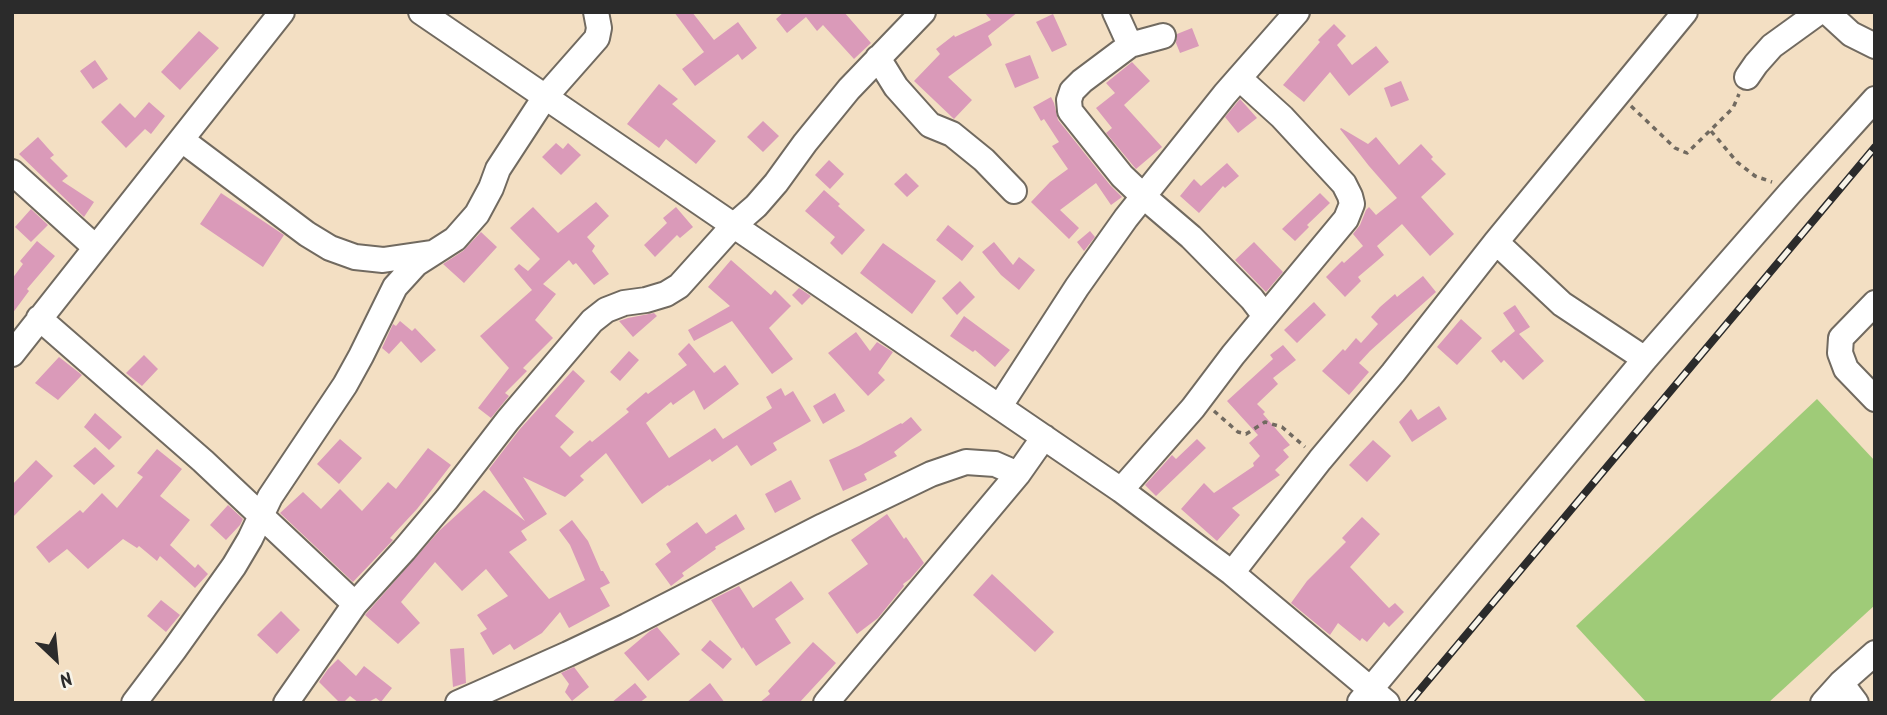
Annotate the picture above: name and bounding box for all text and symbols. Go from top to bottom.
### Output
north arrow [21,624,91,694]
text: N [53,662,77,694]

